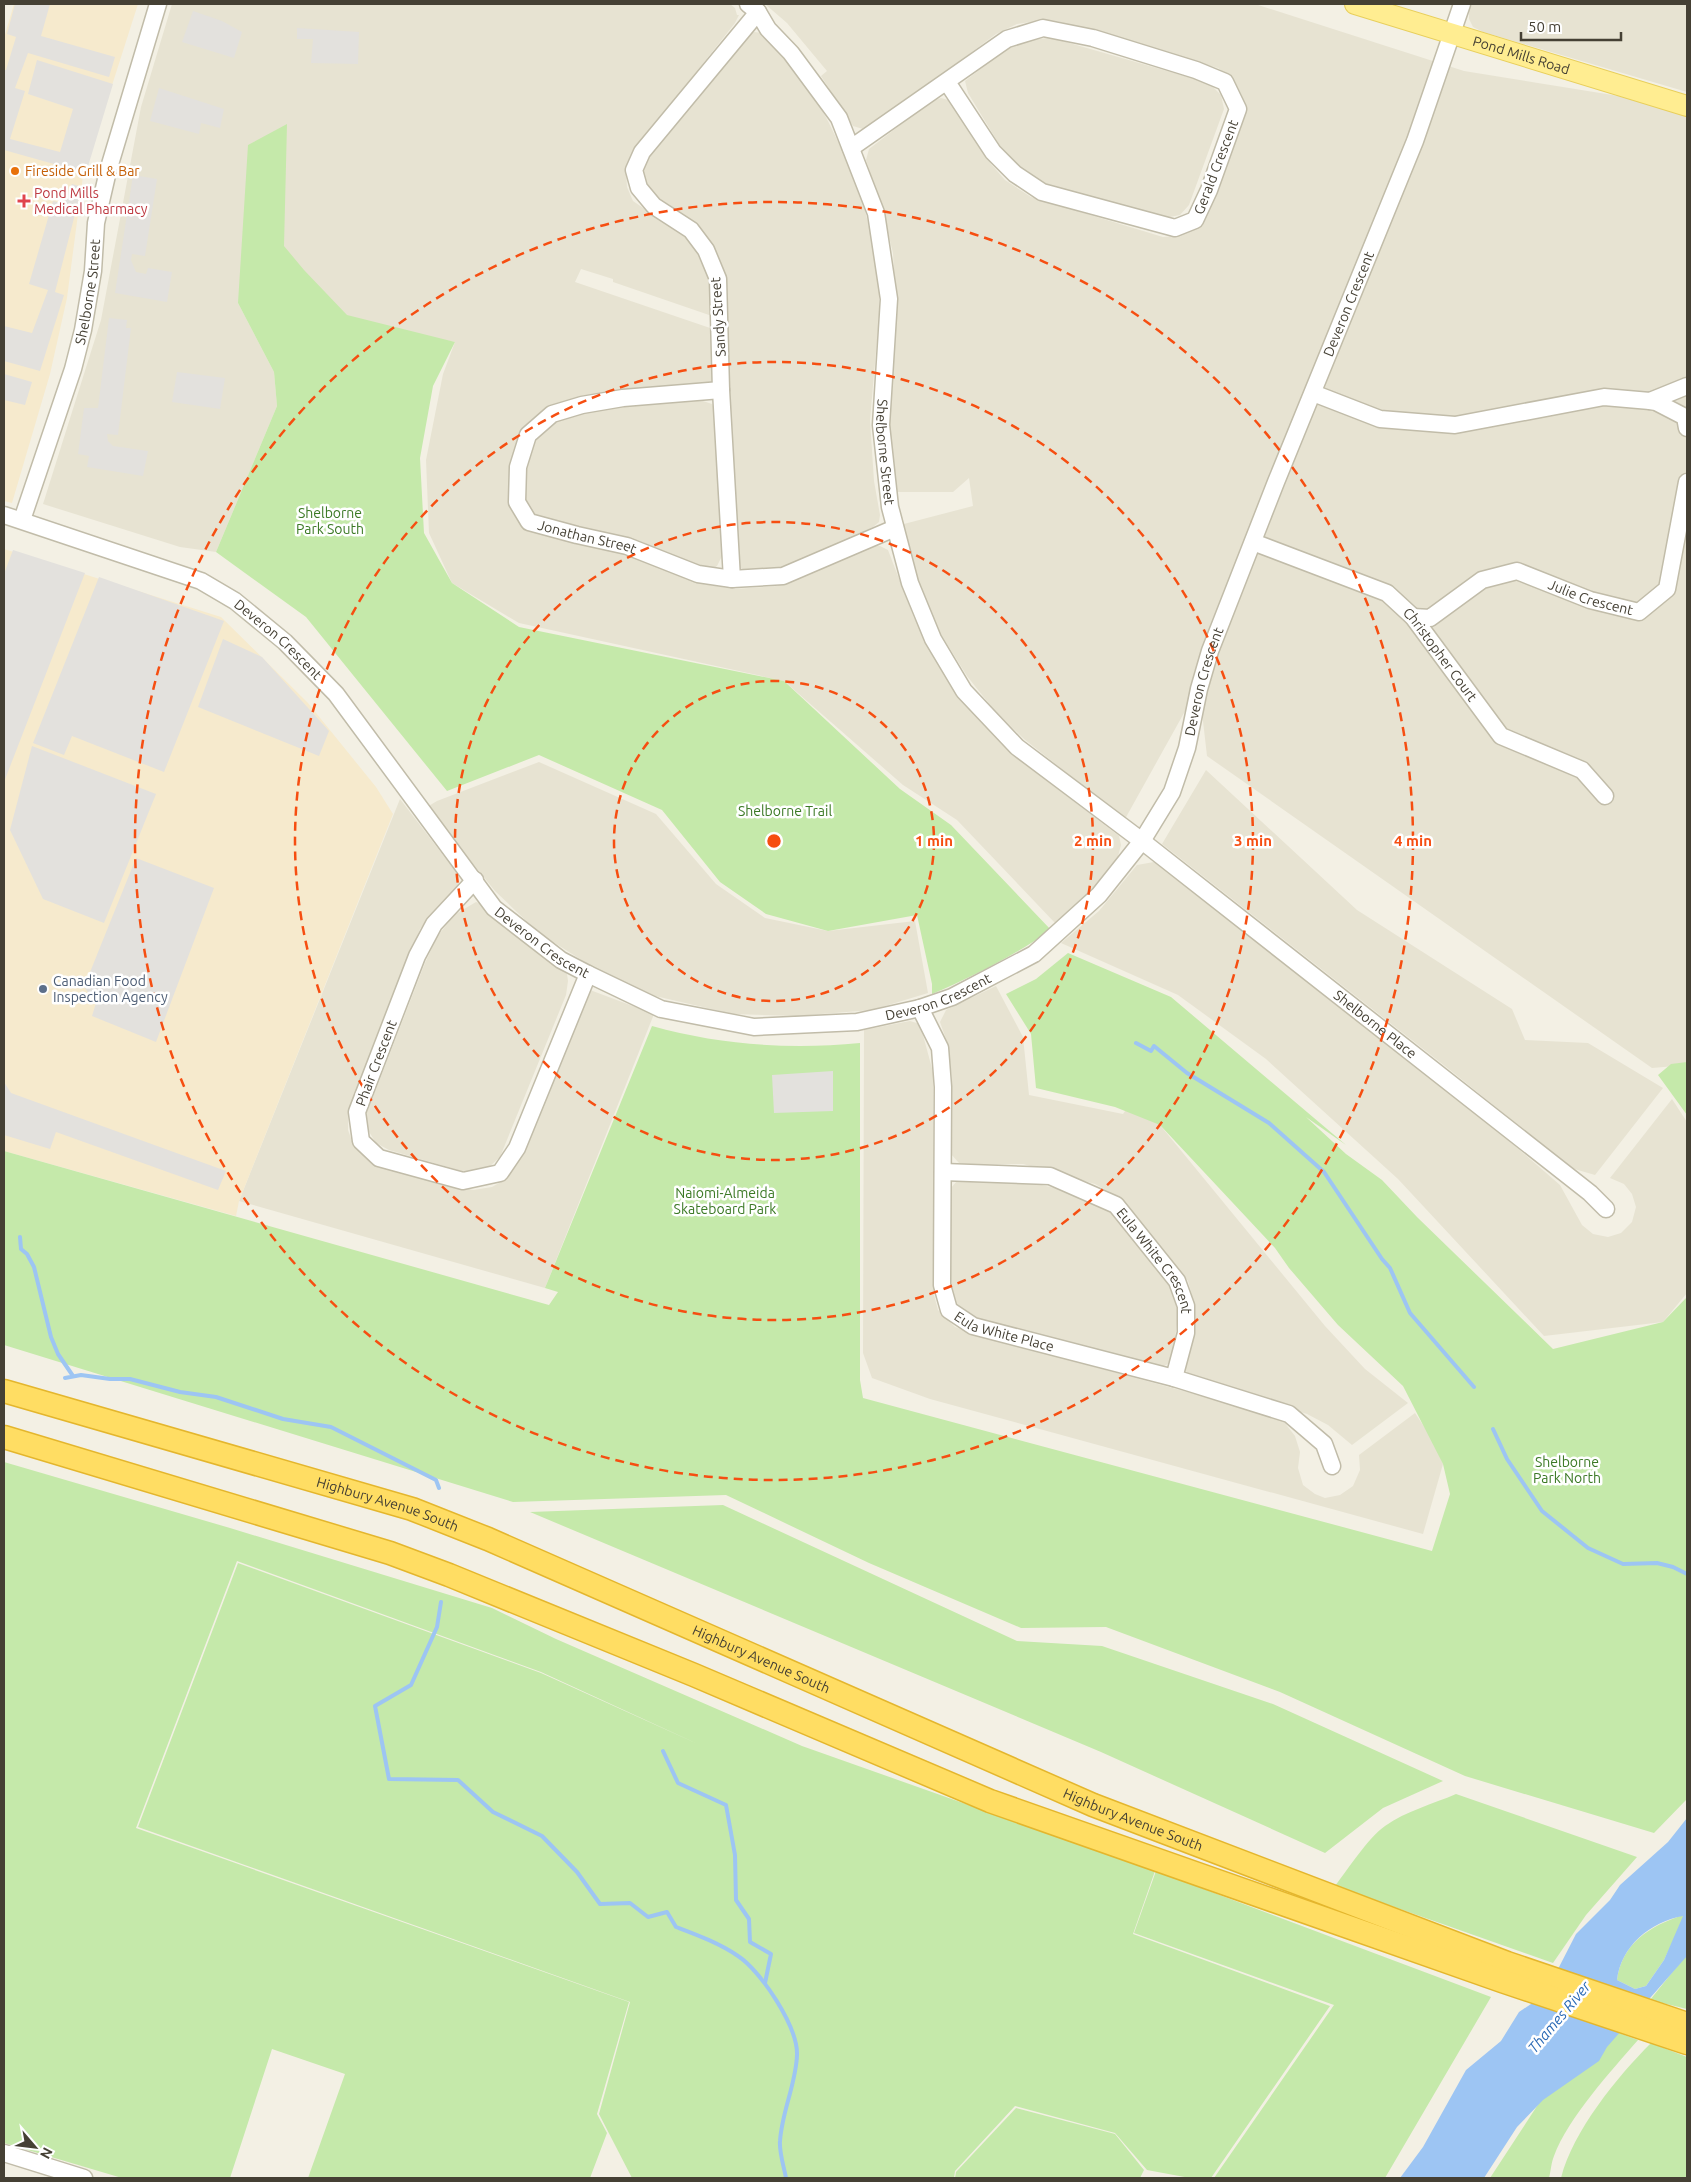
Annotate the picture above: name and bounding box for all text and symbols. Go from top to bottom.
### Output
scale bar [1521,10,1621,42]
text: 50 m [1528,18,1561,35]
street label: Pond Mills Road [1471,33,1572,77]
street label: Gerald Crescent [1191,117,1242,217]
place label: Fireside Grill & Bar [25,163,140,179]
marker: Fireside Grill & Bar [9,165,21,177]
place label: Pond Mills Medical Pharmacy [34,185,148,217]
marker: Pond Mills Medical Pharmacy [18,195,30,207]
street label: Shelborne Street [72,238,103,346]
street label: Deveron Crescent [1320,248,1377,359]
street label: Sandy Street [707,276,729,357]
street label: Shelborne Street [873,399,898,506]
park label: Shelborne Park South [296,505,364,537]
street label: Jonathan Street [536,517,639,557]
street label: Julie Crescent [1546,576,1635,618]
street label: Deveron Crescent [231,596,326,683]
street label: Christopher Court [1400,604,1481,705]
street label: Deveron Crescent [1182,624,1227,737]
park label: Shelborne Trail [738,803,832,819]
centre of rings [765,832,783,850]
text: 1 min [915,832,953,849]
text: 2 min [1074,832,1112,849]
text: 3 min [1234,832,1272,849]
text: 4 min [1394,832,1432,849]
street label: Deveron Crescent [492,904,592,981]
street label: Deveron Crescent [884,970,994,1023]
place label: Canadian Food Inspection Agency [53,973,168,1005]
marker: Canadian Food Inspection Agency [37,983,49,995]
street label: Shelborne Place [1331,987,1420,1062]
street label: Phair Crescent [352,1017,400,1108]
park label: Naiomi-Almeida Skateboard Park [674,1185,776,1217]
street label: Eula White Crescent [1113,1205,1194,1314]
street label: Eula White Place [951,1308,1056,1355]
park label: Shelborne Park North [1533,1454,1601,1486]
street label: Highbury Avenue South [315,1474,461,1535]
street label: Highbury Avenue South [690,1622,833,1696]
street label: Highbury Avenue South [1061,1785,1205,1854]
water label: Thames River [1524,1977,1595,2056]
north arrow [10,2122,60,2172]
text: N [37,2145,56,2161]

